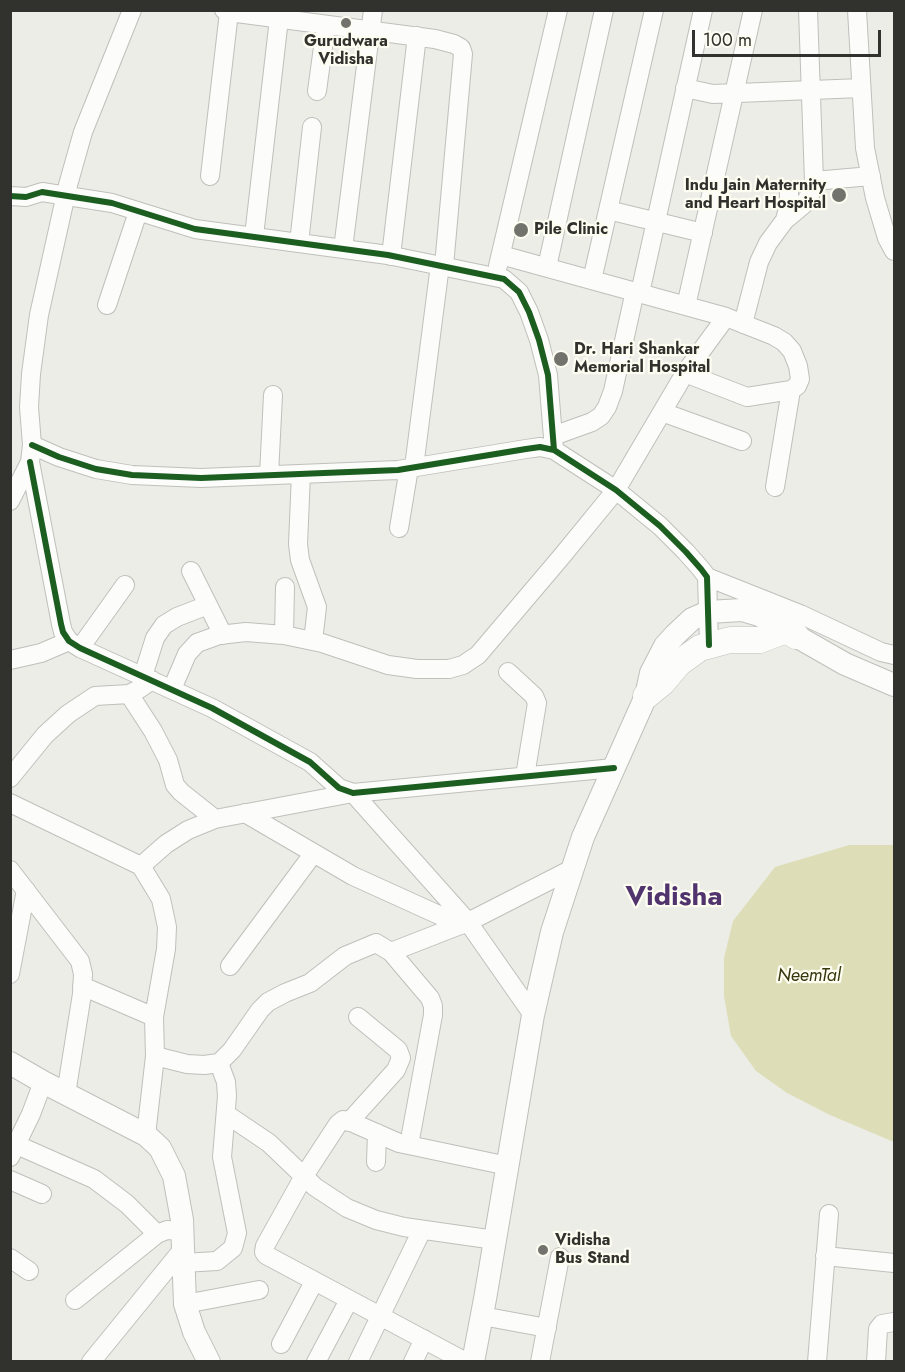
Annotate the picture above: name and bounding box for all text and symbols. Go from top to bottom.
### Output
marker: Gurudwara Vidisha [339,16,353,30]
scale bar [695,18,884,56]
text: 100 m [703,27,752,53]
place label: Gurudwara Vidisha [304,32,388,70]
place label: Indu Jain Maternity and Heart Hospital [685,176,826,214]
marker: Indu Jain Maternity and Heart Hospital [830,186,848,204]
place label: Pile Clinic [534,220,608,240]
marker: Pile Clinic [512,221,530,239]
place label: Dr. Hari Shankar Memorial Hospital [574,340,710,378]
marker: Dr. Hari Shankar Memorial Hospital [552,350,570,368]
district label: Vidisha [625,881,723,915]
water label: NeemTal [777,966,841,988]
place label: Vidisha Bus Stand [555,1231,630,1269]
marker: Vidisha Bus Stand [536,1243,550,1257]

